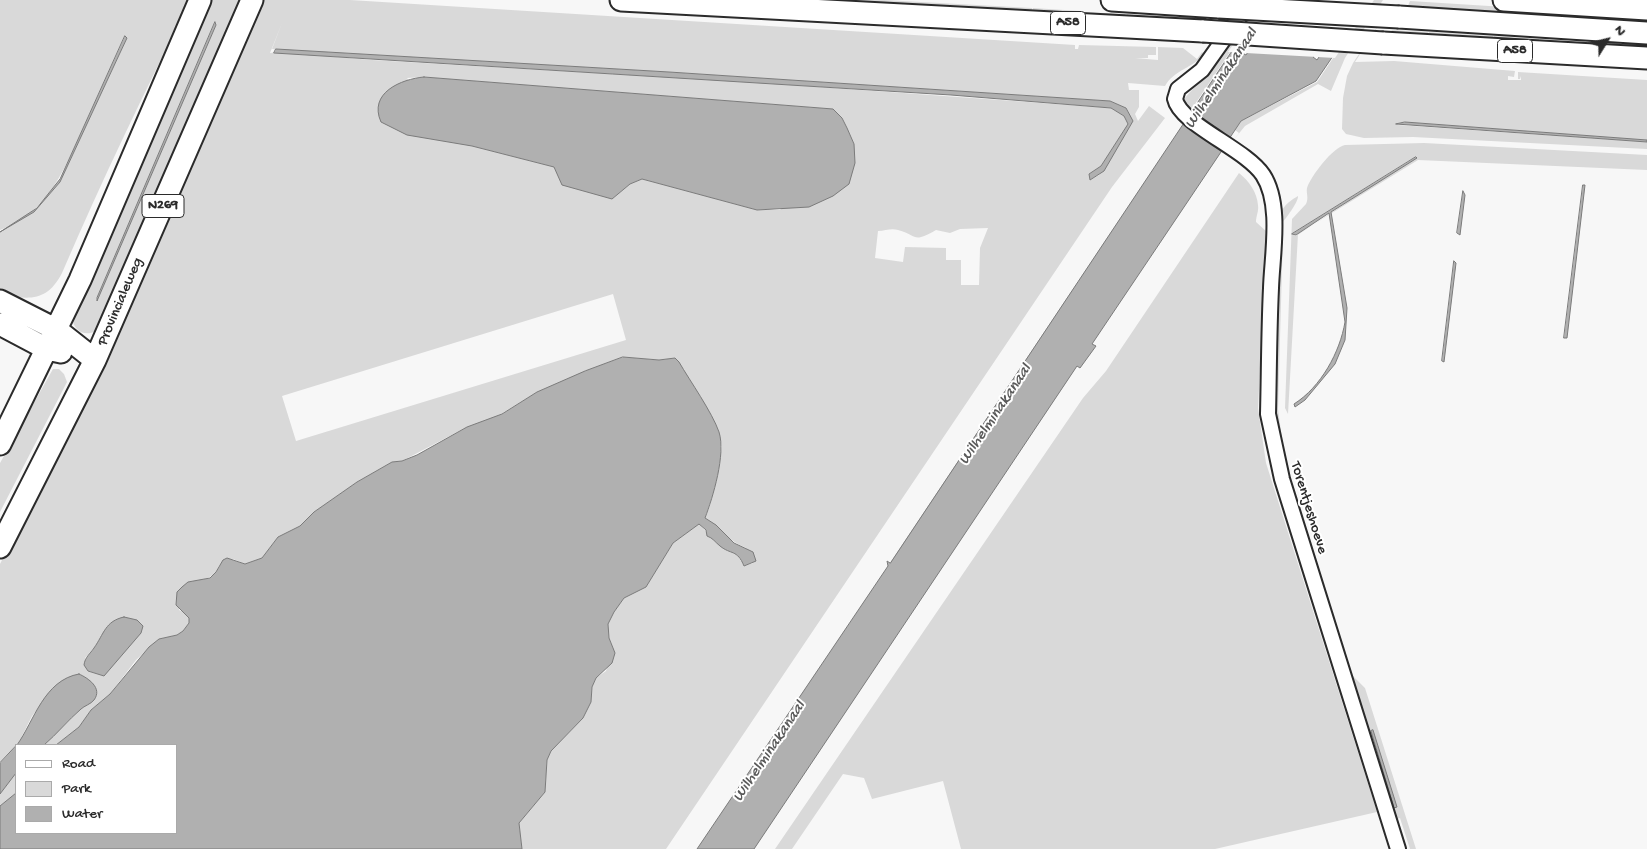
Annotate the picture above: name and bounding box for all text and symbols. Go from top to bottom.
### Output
road number: A58 [1050,12,1086,34]
north arrow [1582,15,1632,65]
text: N [1610,22,1629,40]
water label: Wilhelminakanaal [1181,25,1263,133]
road number: A58 [1498,40,1532,62]
road number: N269 [142,195,184,218]
street label: Provincialeweg [94,255,148,349]
water label: Wilhelminakanaal [955,361,1037,469]
street label: Torentjeshoeve [1285,460,1331,556]
water label: Wilhelminakanaal [729,698,811,806]
legend [15,744,178,834]
text: Road [62,755,95,773]
text: Park [62,780,91,798]
text: Water [62,805,102,823]

